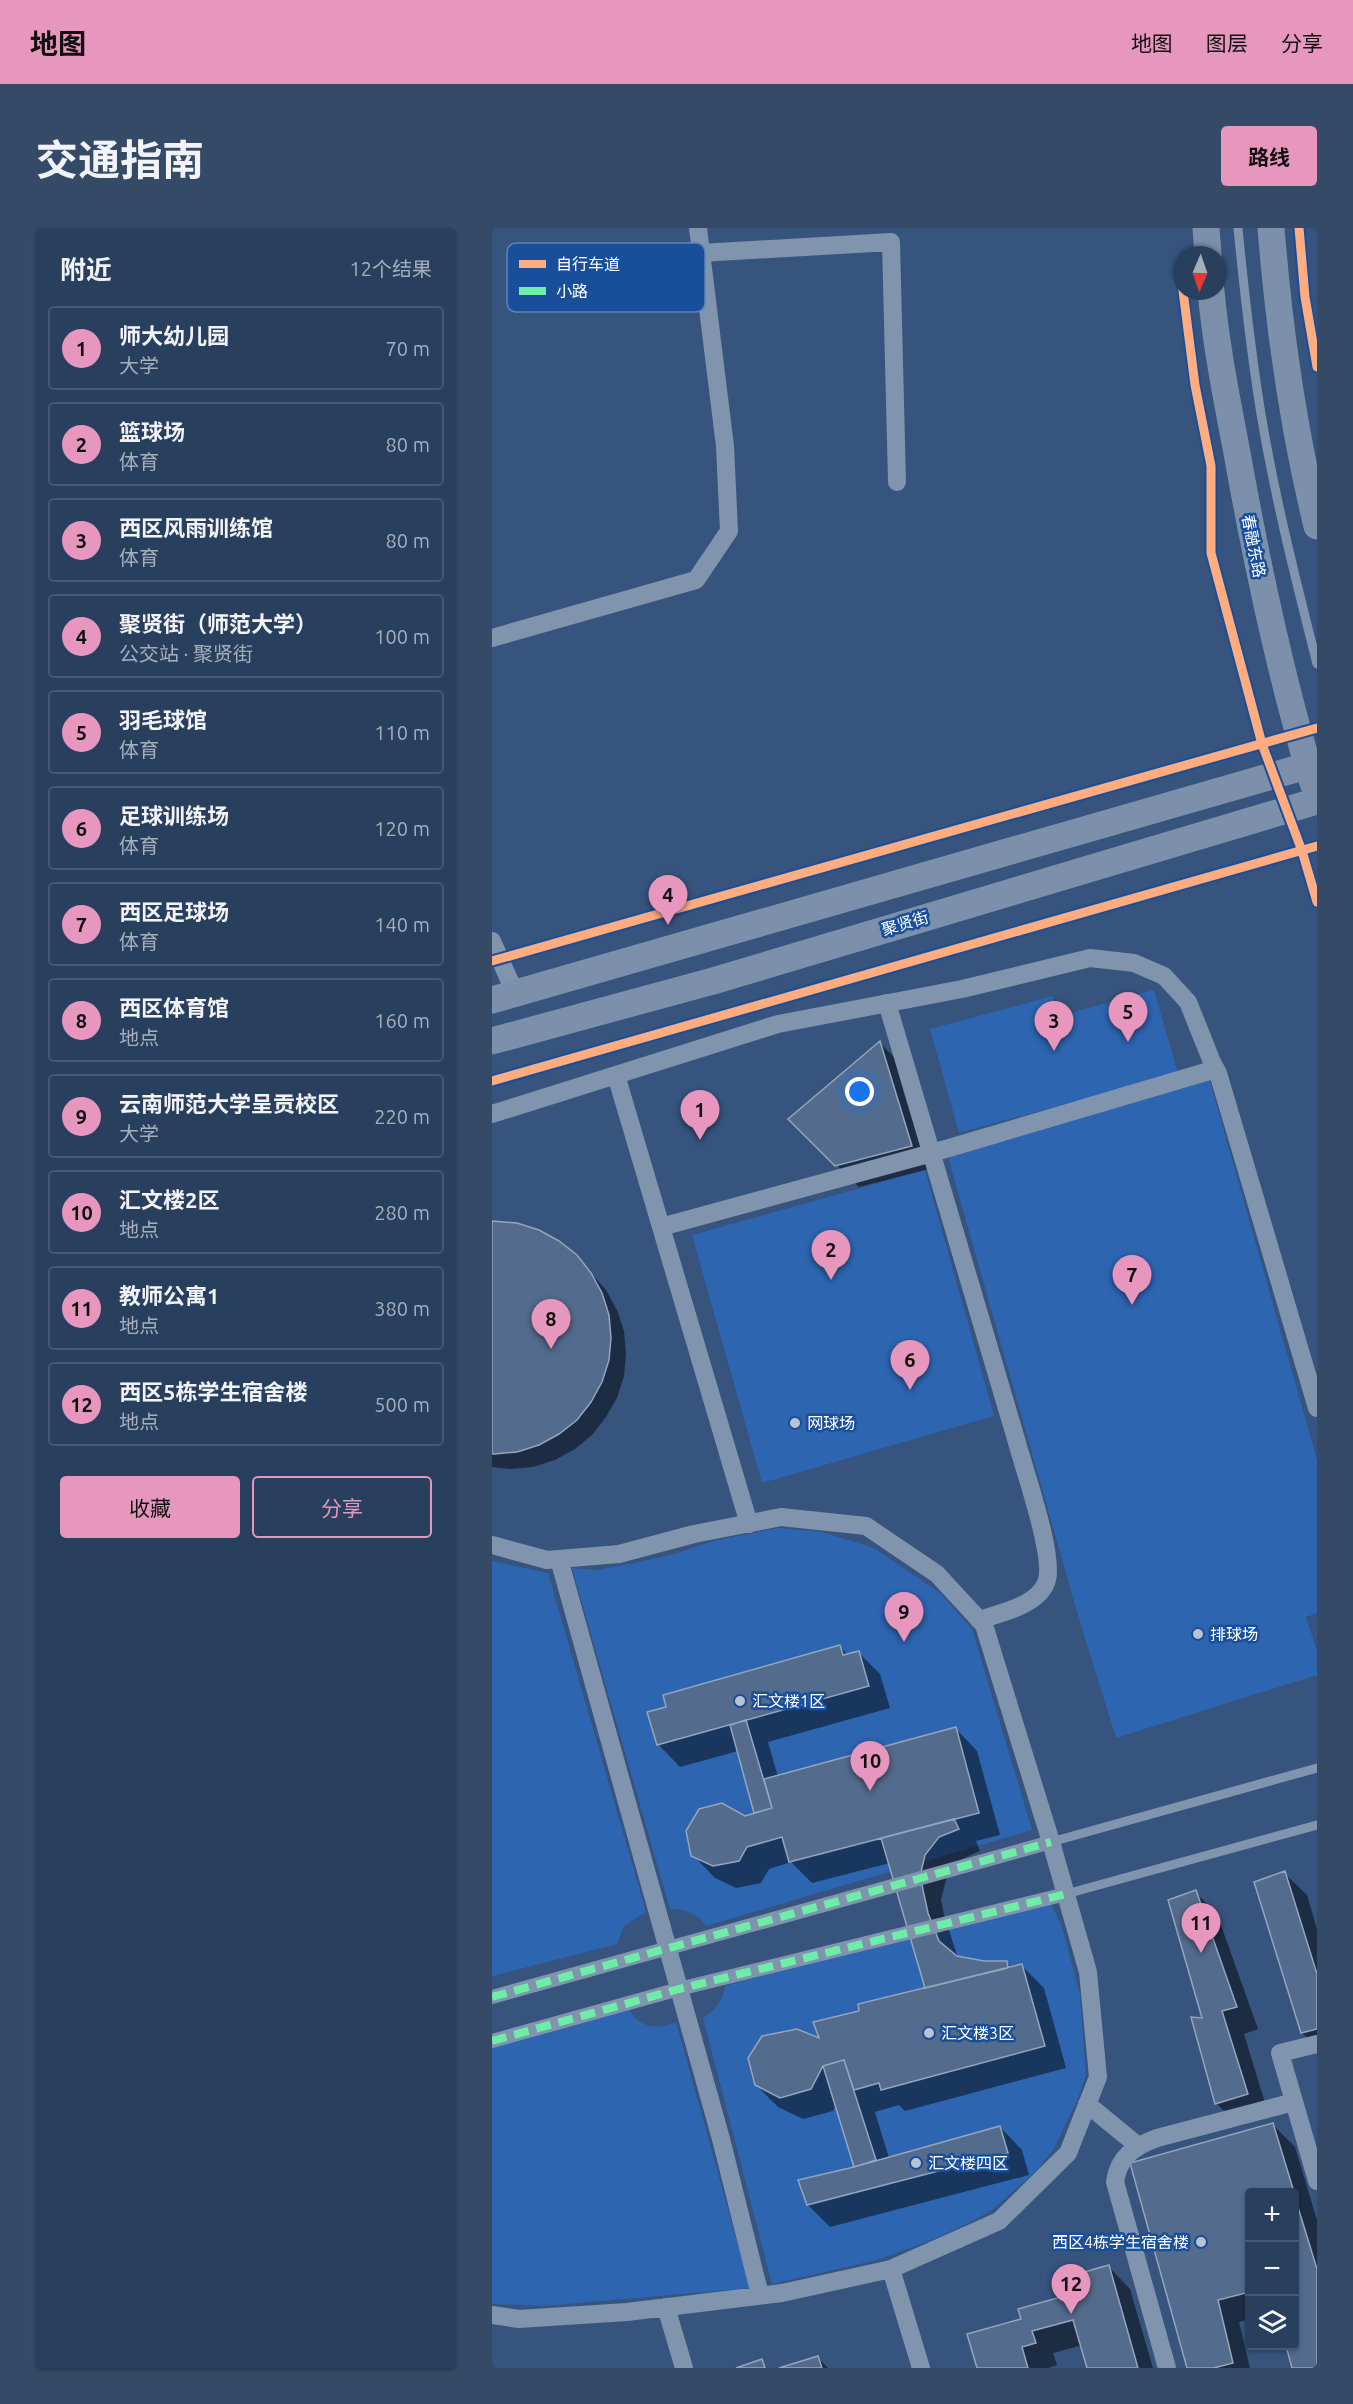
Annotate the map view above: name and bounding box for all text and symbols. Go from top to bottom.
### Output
text: 地图 [30,28,86,59]
text: 地图 [1131,31,1173,55]
text: 图层 [1206,31,1248,55]
text: 分享 [1281,31,1323,55]
button: 路线 [1221,126,1317,186]
text: 交通指南 [36,136,204,183]
legend [507,243,705,312]
north arrow [1173,246,1227,300]
text: 附近 [60,255,112,284]
text: 自行车道 [556,255,620,273]
text: 12个结果 [349,257,432,280]
text: 小路 [556,282,588,300]
text: 师大幼儿园 [119,323,229,348]
text: 1 [76,337,87,360]
text: 70 m [386,337,430,360]
text: 大学 [119,354,159,377]
text: 篮球场 [119,419,185,444]
text: 2 [76,433,87,456]
text: 80 m [386,433,430,456]
text: 体育 [119,450,159,473]
street label: 春融东路 [1239,513,1269,579]
text: 西区风雨训练馆 [119,515,273,540]
text: 3 [76,529,87,552]
text: 80 m [386,529,430,552]
text: 体育 [119,546,159,569]
text: 聚贤街（师范大学） [119,611,317,636]
text: 4 [76,625,87,648]
text: 100 m [374,625,430,648]
text: 公交站 · 聚贤街 [119,642,253,665]
text: 羽毛球馆 [119,707,207,732]
text: 5 [76,721,87,744]
text: 110 m [374,721,430,744]
text: 体育 [119,738,159,761]
text: 足球训练场 [119,803,229,828]
text: 6 [76,817,87,840]
text: 120 m [374,817,430,840]
text: 体育 [119,834,159,857]
pin: 4 [648,876,687,925]
text: 西区足球场 [119,899,229,924]
street label: 聚贤街 [879,907,931,939]
text: 7 [76,913,87,936]
text: 140 m [374,913,430,936]
text: 体育 [119,930,159,953]
pin: 5 [1108,992,1148,1042]
text: 西区体育馆 [119,995,229,1020]
pin: 3 [1034,1002,1074,1051]
text: 8 [76,1009,87,1032]
text: 160 m [374,1009,430,1032]
text: 地点 [119,1026,159,1049]
your location [845,1077,874,1106]
pin: 1 [680,1090,720,1140]
text: 云南师范大学呈贡校区 [119,1091,339,1116]
text: 9 [76,1105,87,1128]
text: 220 m [374,1105,430,1128]
text: 大学 [119,1122,159,1145]
text: 汇文楼2区 [119,1187,219,1212]
text: 10 [70,1201,93,1224]
text: 280 m [374,1201,430,1224]
text: 地点 [119,1218,159,1241]
pin: 2 [812,1230,850,1280]
pin: 7 [1112,1256,1152,1305]
text: 教师公寓1 [119,1283,219,1308]
text: 11 [70,1297,93,1320]
text: 380 m [374,1297,430,1320]
pin: 8 [532,1300,570,1349]
text: 地点 [119,1314,159,1337]
pin: 6 [890,1340,930,1390]
text: 西区5栋学生宿舍楼 [119,1379,307,1404]
text: 12 [70,1393,93,1416]
text: 500 m [374,1393,430,1416]
text: 地点 [119,1410,159,1433]
place label: 网球场 [807,1414,855,1432]
marker: 网球场 [788,1416,802,1430]
button: 收藏 [60,1476,240,1538]
button: 分享 [252,1476,432,1538]
pin: 9 [884,1592,924,1642]
place label: 排球场 [1210,1625,1258,1643]
marker: 排球场 [1191,1627,1205,1641]
place label: 汇文楼1区 [752,1692,825,1710]
marker: 汇文楼1区 [733,1694,747,1708]
pin: 10 [850,1742,890,1791]
pin: 11 [1182,1904,1220,1953]
place label: 汇文楼3区 [941,2024,1014,2042]
marker: 汇文楼3区 [922,2026,936,2040]
place label: 汇文楼四区 [928,2154,1008,2172]
marker: 汇文楼四区 [909,2156,923,2170]
map controls [1245,2188,1299,2350]
button: + [1245,2188,1299,2242]
place label: 西区4栋学生宿舍楼 [1052,2233,1189,2251]
marker: 西区4栋学生宿舍楼 [1194,2235,1208,2249]
button: − [1245,2242,1299,2296]
pin: 12 [1052,2264,1090,2314]
button: layers [1245,2296,1299,2350]

